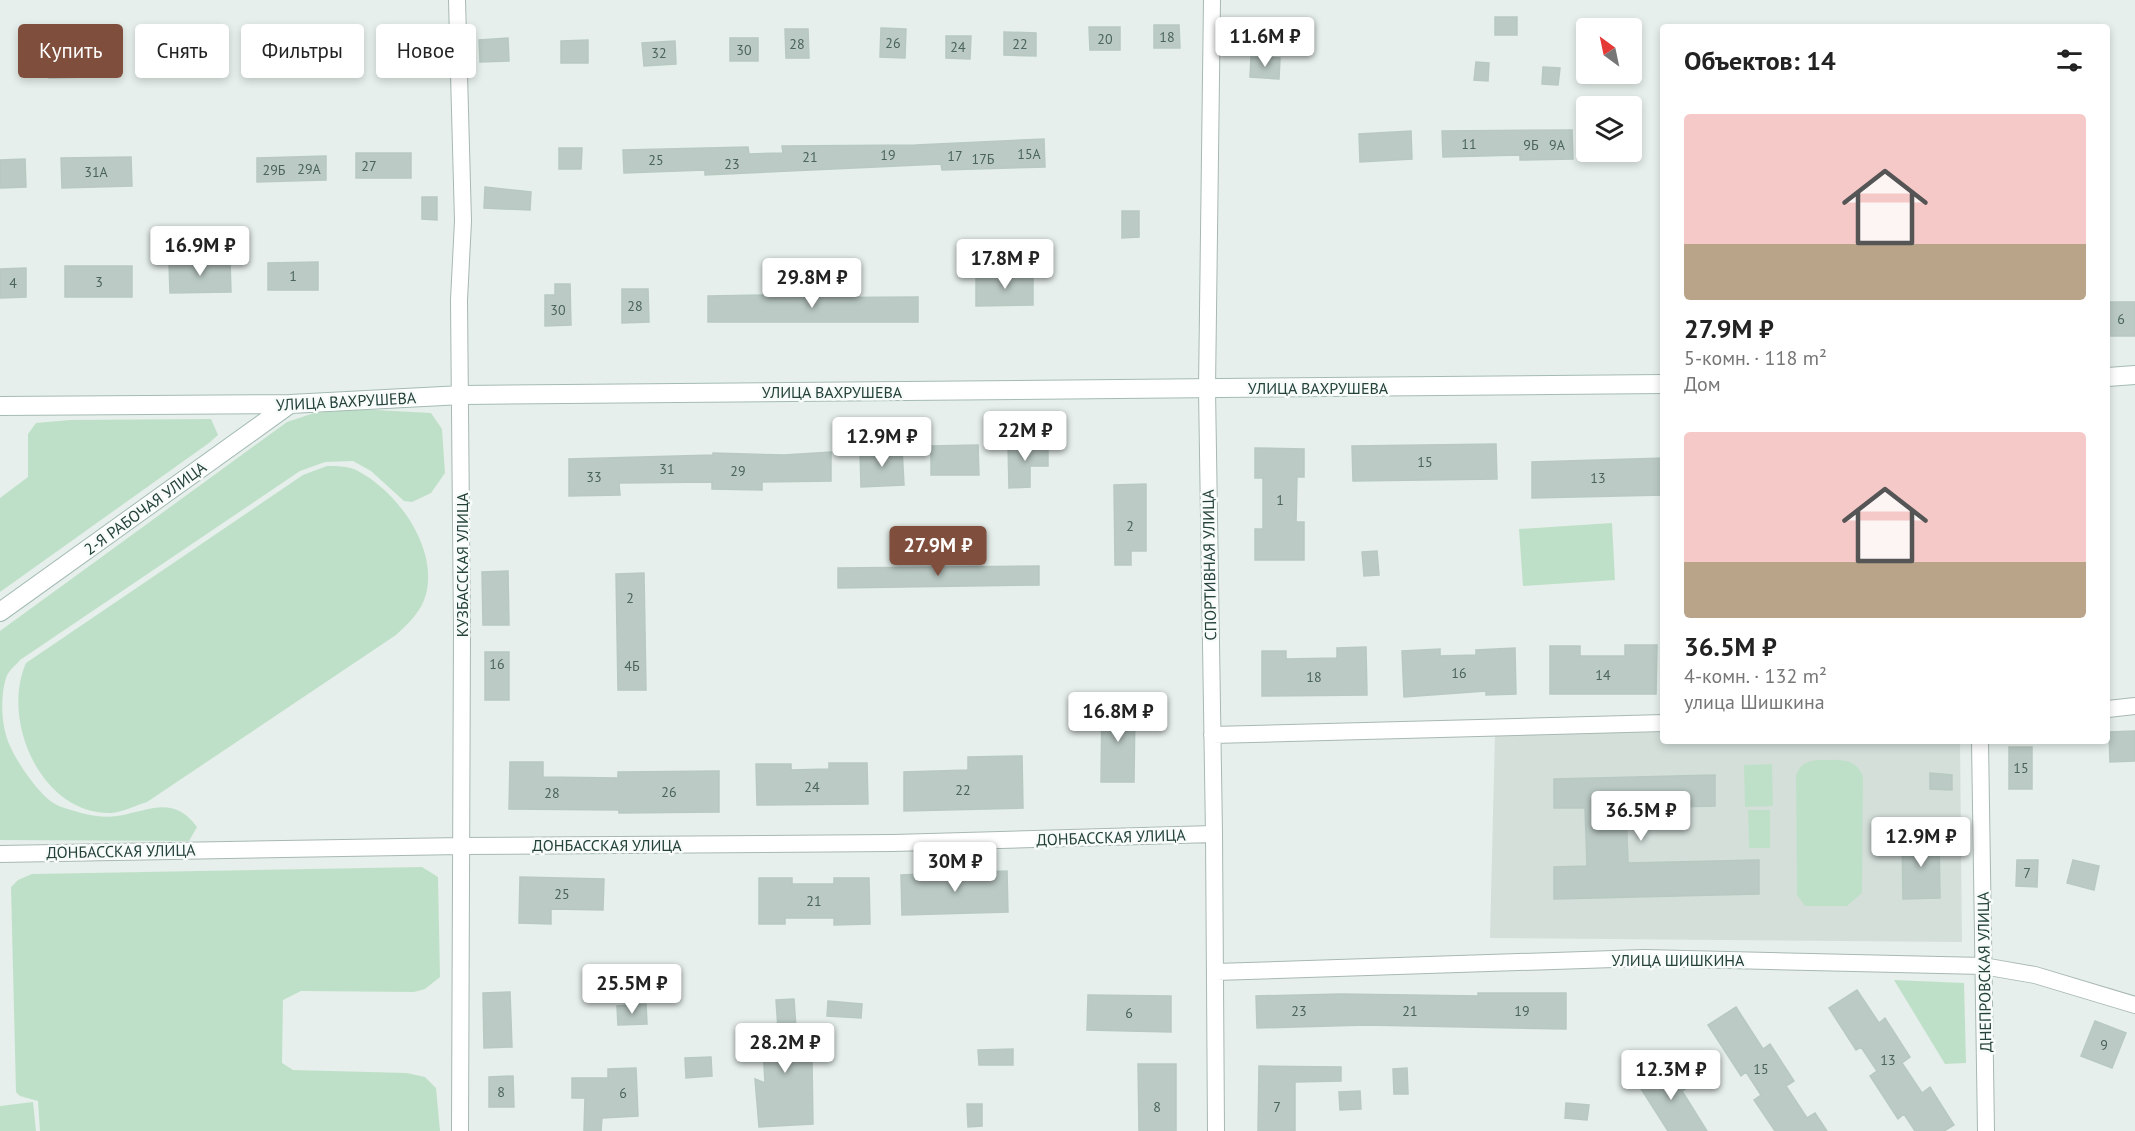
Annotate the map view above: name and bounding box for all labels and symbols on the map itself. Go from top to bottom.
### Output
pin: 11.6M ₽ [1210,17,1320,68]
north arrow [1576,18,1642,84]
house number: 18 [1159,28,1175,46]
house number: 20 [1097,30,1113,48]
house number: 26 [885,34,901,52]
house number: 28 [789,35,805,53]
house number: 22 [1012,35,1028,53]
house number: 24 [950,38,966,56]
house number: 30 [736,41,752,59]
house number: 32 [651,44,667,62]
house number: 11 [1461,135,1477,153]
house number: 9Б [1523,136,1539,154]
house number: 9А [1549,136,1566,154]
house number: 15А [1017,145,1042,163]
house number: 19 [880,146,896,164]
house number: 17 [947,147,963,165]
house number: 21 [802,148,818,166]
house number: 17Б [972,150,995,168]
house number: 25 [648,151,664,169]
house number: 23 [724,155,740,173]
house number: 27 [361,157,377,175]
house number: 29А [297,160,322,178]
house number: 29Б [263,161,286,179]
house number: 31А [84,163,109,181]
pin: 16.9M ₽ [145,226,255,277]
pin: 17.8M ₽ [950,239,1060,290]
pin: 29.8M ₽ [757,258,867,309]
house number: 1 [289,267,297,285]
house number: 3 [95,273,103,291]
house number: 4 [9,274,17,292]
house number: 28 [627,297,643,315]
house number: 30 [550,301,566,319]
house number: 6 [2117,310,2125,328]
street label: УЛИЦА ВАХРУШЕВА [1248,378,1389,398]
street label: УЛИЦА ВАХРУШЕВА [762,382,903,402]
street label: УЛИЦА ВАХРУШЕВА [275,387,417,415]
pin: 22M ₽ [983,411,1067,462]
pin: 12.9M ₽ [827,417,937,468]
house number: 15 [1417,453,1433,471]
street label: 2-Я РАБОЧАЯ УЛИЦА [80,457,211,559]
house number: 31 [659,460,675,478]
house number: 29 [730,462,746,480]
house number: 33 [586,468,602,486]
house number: 13 [1590,469,1606,487]
street label: СПОРТИВНАЯ УЛИЦА [1198,489,1220,641]
house number: 1 [1276,491,1284,509]
street label: КУЗБАССКАЯ УЛИЦА [452,492,472,637]
house number: 2 [1126,517,1134,535]
pin: 27.9M ₽ [883,526,993,577]
house number: 2 [626,589,634,607]
house number: 16 [489,655,505,673]
house number: 4Б [624,657,640,675]
house number: 16 [1451,664,1467,682]
house number: 14 [1595,666,1611,684]
house number: 18 [1306,668,1322,686]
pin: 16.8M ₽ [1063,692,1173,743]
house number: 15 [2013,759,2029,777]
house number: 24 [804,778,820,796]
house number: 22 [955,781,971,799]
house number: 26 [661,783,677,801]
house number: 28 [544,784,560,802]
pin: 36.5M ₽ [1586,791,1696,842]
pin: 12.9M ₽ [1866,817,1976,868]
street label: ДОНБАССКАЯ УЛИЦА [1036,824,1187,850]
street label: ДОНБАССКАЯ УЛИЦА [532,835,682,855]
street label: ДОНБАССКАЯ УЛИЦА [46,840,196,862]
pin: 30M ₽ [913,842,997,893]
house number: 7 [2023,864,2031,882]
house number: 25 [554,885,570,903]
street label: ДНЕПРОВСКАЯ УЛИЦА [1973,891,1995,1052]
house number: 21 [806,892,822,910]
street label: УЛИЦА ШИШКИНА [1612,950,1745,970]
pin: 25.5M ₽ [577,964,687,1015]
house number: 23 [1291,1002,1307,1020]
house number: 21 [1402,1002,1418,1020]
house number: 19 [1514,1002,1530,1020]
house number: 6 [1125,1004,1133,1022]
pin: 28.2M ₽ [730,1023,840,1074]
house number: 9 [2100,1036,2108,1054]
pin: 12.3M ₽ [1616,1050,1726,1101]
house number: 13 [1880,1051,1896,1069]
house number: 15 [1753,1060,1769,1078]
house number: 8 [497,1083,505,1101]
house number: 6 [619,1084,627,1102]
house number: 8 [1153,1098,1161,1116]
house number: 7 [1273,1098,1281,1116]

